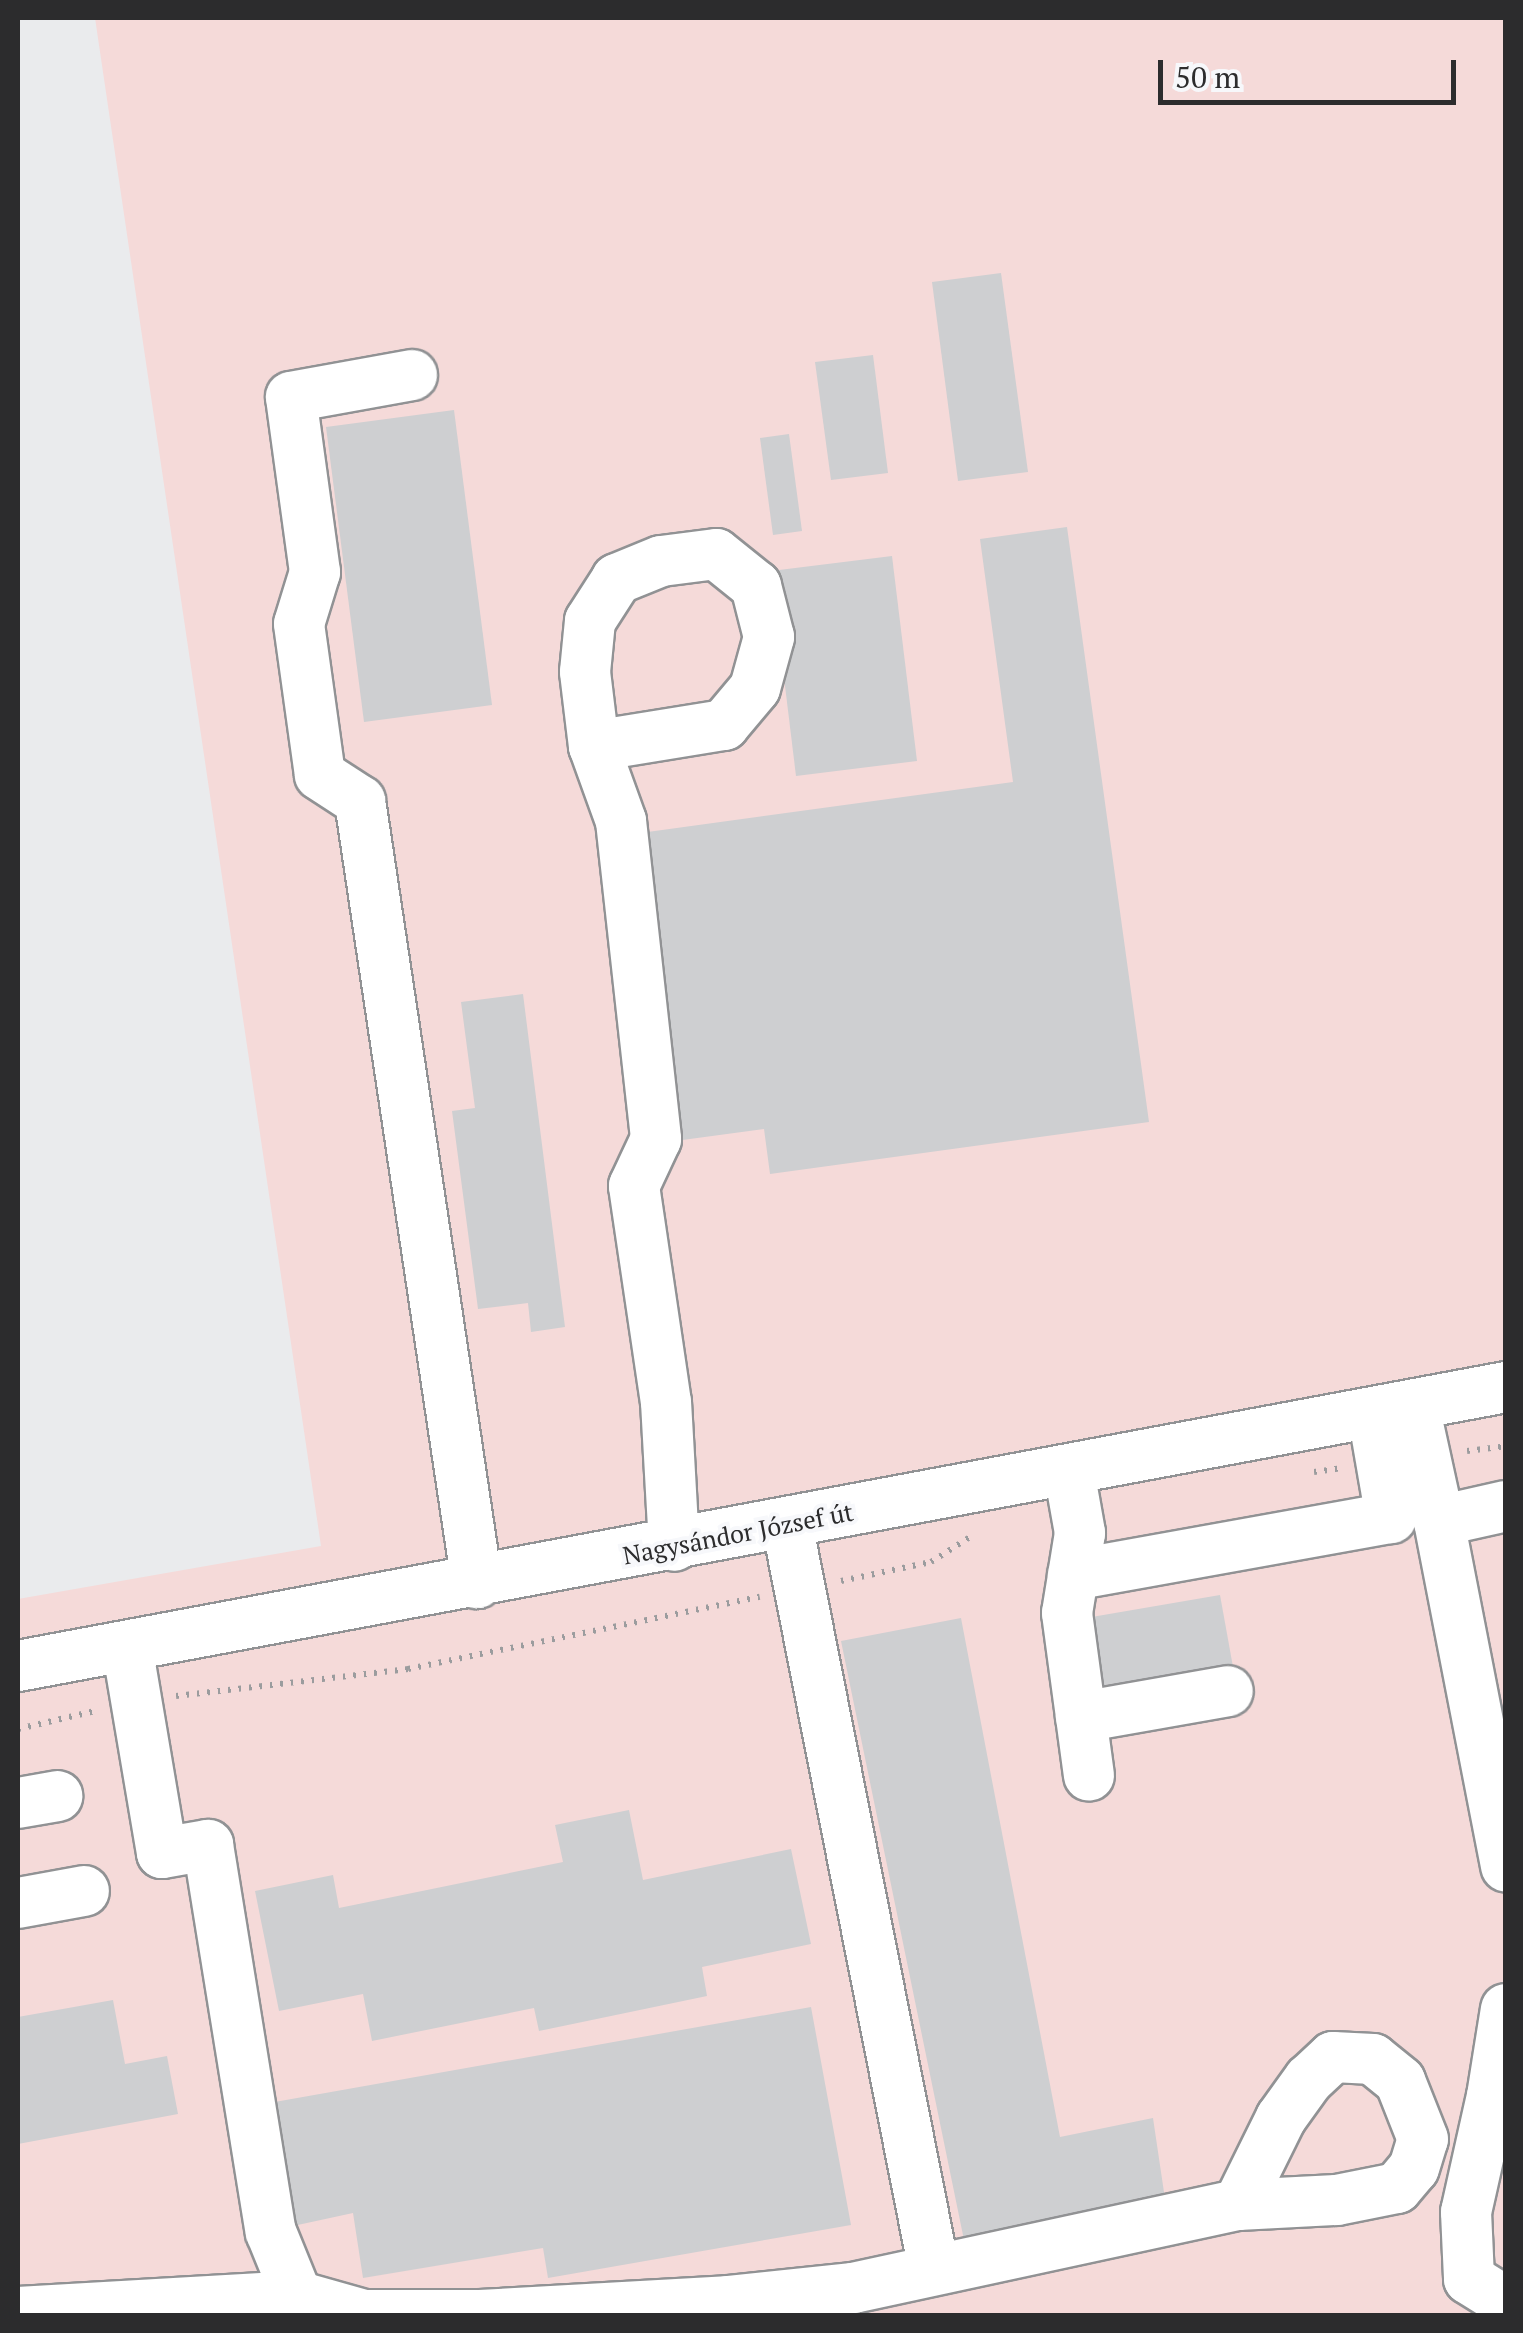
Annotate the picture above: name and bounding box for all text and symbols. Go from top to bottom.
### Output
scale bar [1163,40,1460,102]
text: 50 m [1175,57,1240,97]
street label: Nagysándor József út [620,1497,856,1571]

